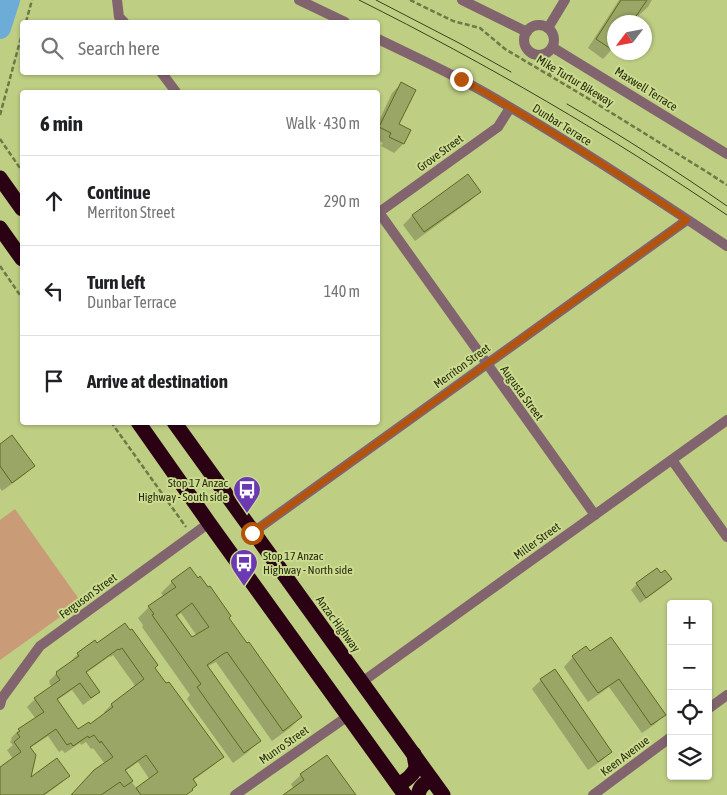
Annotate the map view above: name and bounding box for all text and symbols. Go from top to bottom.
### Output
north arrow [607,15,652,60]
search box [20,20,380,75]
icon: search [38,34,66,62]
text: Search here [78,37,160,59]
street label: Mike Turtur Bikeway [534,52,616,110]
street label: Maxwell Terrace [612,64,680,114]
route end [450,68,473,91]
street label: Dunbar Terrace [530,101,594,149]
text: 6 min [40,111,83,135]
text: Walk · 430 m [286,114,360,132]
street label: Grove Street [414,131,466,174]
text: Continue [87,181,151,203]
icon: ahead [40,187,68,215]
text: 290 m [324,192,360,210]
text: Merriton Street [87,203,175,221]
text: Turn left [87,271,145,293]
icon: left [40,277,68,305]
text: 140 m [324,282,360,300]
text: Dunbar Terrace [87,293,176,311]
street label: Merriton Street [431,341,493,391]
street label: Augusta Street [498,363,547,423]
icon: arrive [40,367,68,395]
text: Arrive at destination [87,370,228,392]
bus stop icon: Stop 17 Anzac Highway - South side [232,475,262,514]
place label: Stop 17 Anzac Highway - South side [138,476,229,504]
street label: Miller Street [511,519,563,563]
route start [241,522,264,545]
bus stop icon: Stop 17 Anzac Highway - North side [229,548,259,587]
place label: Stop 17 Anzac Highway - North side [263,549,353,577]
street label: Ferguson Street [56,570,120,622]
street label: Anzac Highway [313,593,363,655]
map controls [667,600,712,780]
button: + [667,600,712,645]
button: − [667,645,712,690]
button: locate [667,690,712,735]
street label: Munro Street [257,723,312,767]
street label: Keen Avenue [598,733,652,779]
button: layers [667,735,712,780]

